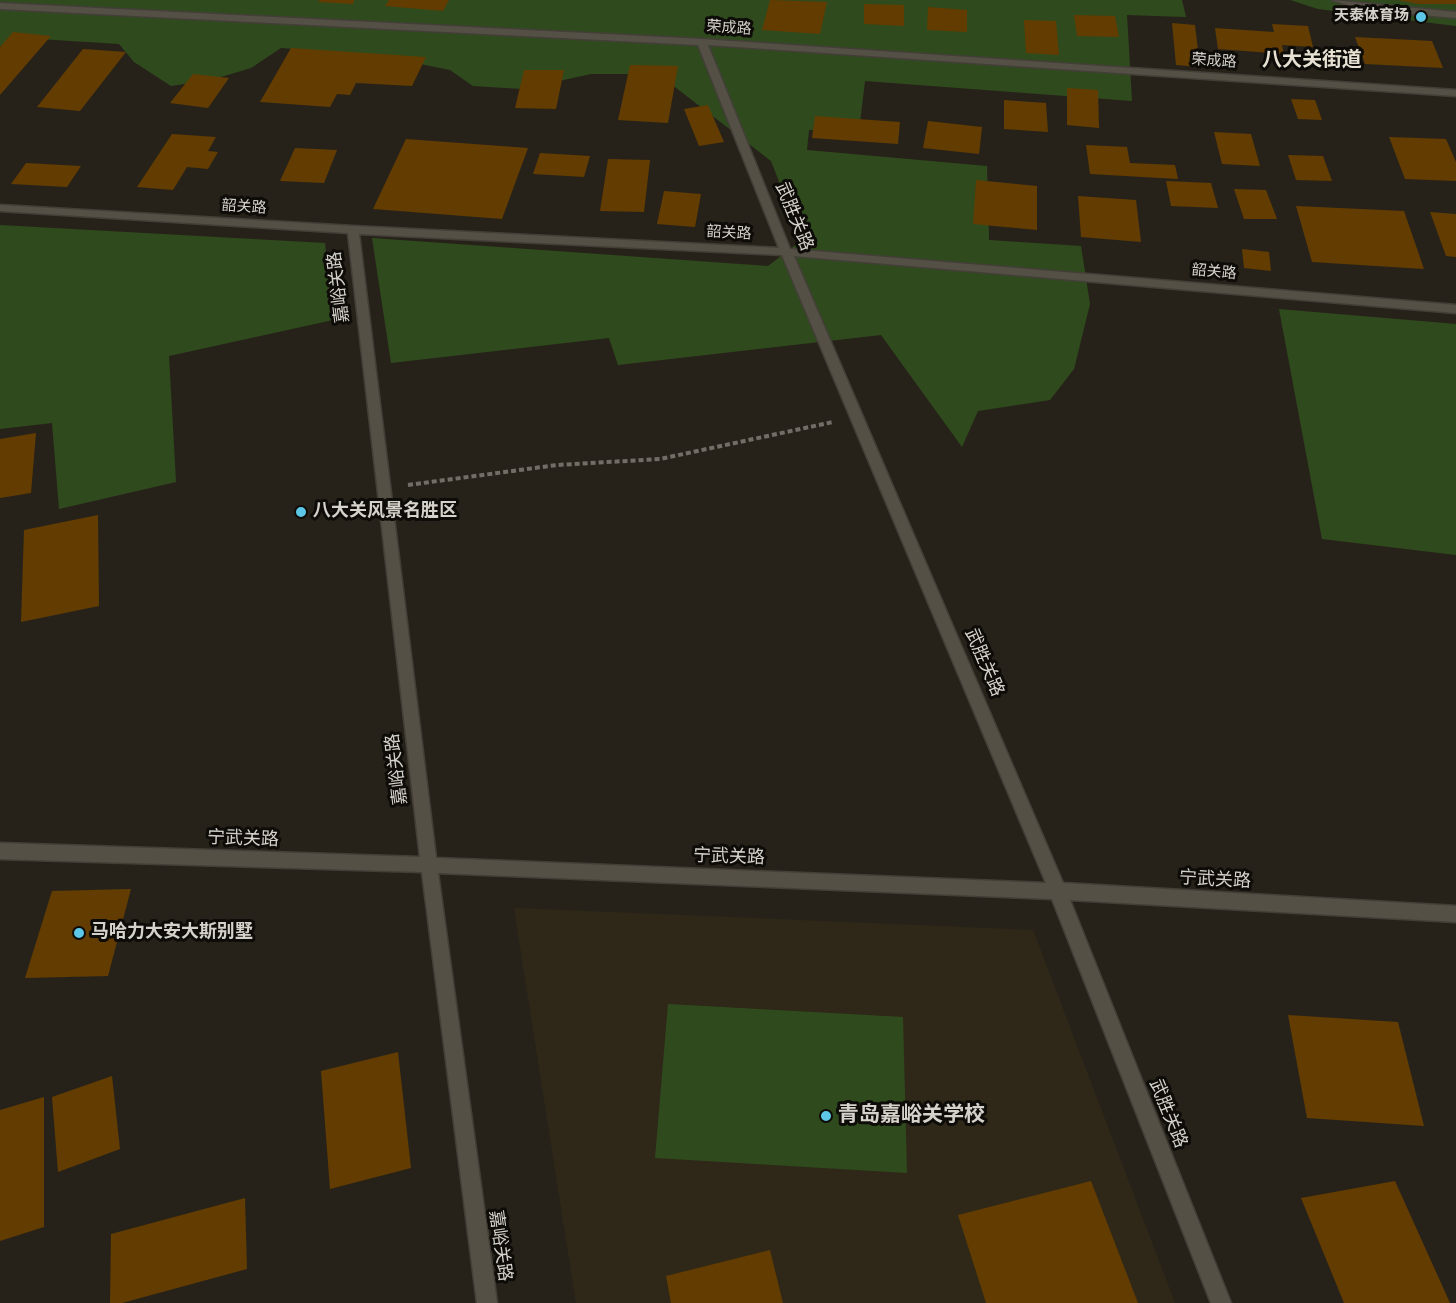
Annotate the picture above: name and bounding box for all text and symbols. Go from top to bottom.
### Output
place label: 天泰体育场 [1334,8,1409,26]
marker: 天泰体育场 [1414,10,1428,24]
street label: 荣成路 [706,18,752,40]
district label: 八大关街道 [1262,50,1362,74]
street label: 荣成路 [1191,51,1237,73]
street label: 武胜关路 [770,180,816,254]
street label: 韶关路 [221,197,267,219]
street label: 韶关路 [706,224,752,244]
street label: 嘉峪关路 [325,250,355,324]
street label: 韶关路 [1191,262,1237,284]
place label: 八大关风景名胜区 [313,501,457,523]
marker: 八大关风景名胜区 [294,505,308,519]
street label: 武胜关路 [959,626,1007,700]
street label: 嘉峪关路 [383,732,413,806]
street label: 宁武关路 [207,828,279,852]
street label: 宁武关路 [693,846,765,870]
street label: 宁武关路 [1178,868,1252,894]
place label: 马哈力大安大斯别墅 [91,922,253,944]
marker: 马哈力大安大斯别墅 [72,926,86,940]
street label: 武胜关路 [1144,1077,1190,1151]
place label: 青岛嘉峪关学校 [838,1103,985,1129]
marker: 青岛嘉峪关学校 [819,1109,833,1123]
street label: 嘉峪关路 [483,1209,515,1283]

